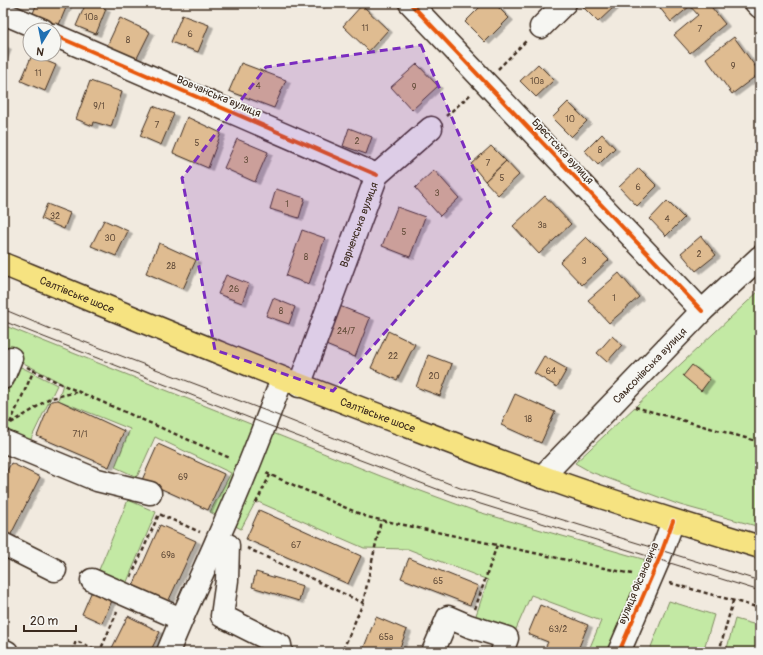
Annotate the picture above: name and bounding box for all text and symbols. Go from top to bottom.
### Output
house number: 10а [84,12,98,23]
north arrow [22,22,62,62]
house number: 11 [361,23,369,34]
house number: 7 [698,24,703,35]
house number: 6 [187,29,193,40]
house number: 8 [126,35,131,46]
text: N [35,44,45,58]
house number: 9 [731,61,736,72]
house number: 11 [34,68,42,79]
street label: Вовчанська вулиця [175,73,263,120]
house number: 10а [530,76,544,87]
house number: 4 [255,81,261,92]
house number: 9 [412,82,417,93]
house number: 9/1 [93,101,105,112]
house number: 10 [565,114,575,125]
street label: Брестська вулиця [529,116,596,187]
house number: 7 [155,120,160,131]
house number: 2 [354,136,360,147]
house number: 5 [195,138,200,149]
house number: 8 [598,145,603,156]
house number: 3 [243,155,249,166]
house number: 7 [486,158,491,169]
house number: 5 [500,173,505,184]
street label: Варненська вулиця [337,180,381,269]
house number: 6 [635,182,641,193]
house number: 3 [434,188,440,199]
house number: 1 [285,199,289,210]
house number: 32 [50,211,60,222]
house number: 4 [664,214,670,225]
house number: 3а [537,220,547,231]
house number: 5 [402,227,407,238]
house number: 30 [104,233,116,244]
house number: 2 [696,249,702,260]
house number: 8 [304,252,309,263]
house number: 3 [581,256,587,267]
house number: 28 [166,261,176,272]
street label: Салтівське шосе [38,274,117,316]
house number: 26 [229,284,239,295]
house number: 1 [612,293,616,304]
house number: 8 [279,306,284,317]
street label: Самсонівська вулиця [610,325,689,406]
house number: 24/7 [337,326,355,337]
house number: 22 [388,351,398,362]
house number: 64 [546,366,557,377]
house number: 20 [428,371,440,382]
street label: Салтівське шосе [338,395,418,436]
house number: 18 [524,414,532,425]
house number: 71/1 [72,429,88,440]
house number: 69 [178,472,188,483]
house number: 67 [291,540,301,551]
street label: вулиця Фісановича [615,540,662,626]
house number: 69а [161,550,175,561]
house number: 65 [433,576,443,587]
scale bar [24,607,76,633]
text: 20 m [30,614,59,629]
house number: 63/2 [549,624,567,635]
house number: 65а [379,632,393,643]

